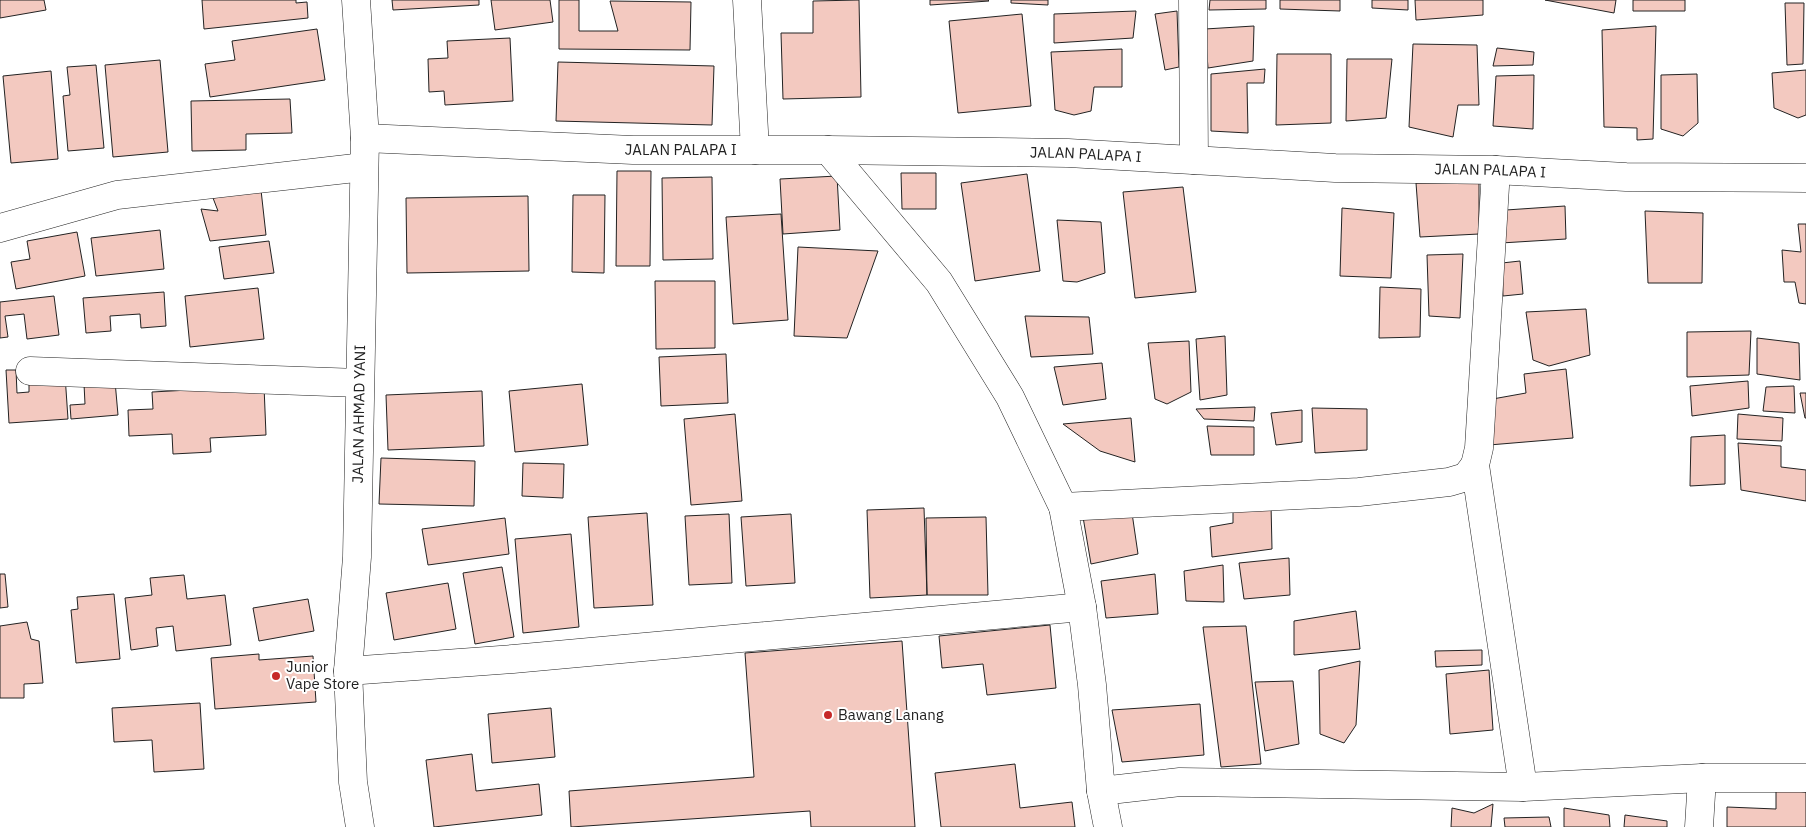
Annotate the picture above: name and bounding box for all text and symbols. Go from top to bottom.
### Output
street label: JALAN PALAPA I [624,140,737,159]
street label: JALAN PALAPA I [1030,143,1142,166]
street label: JALAN PALAPA I [1434,159,1547,182]
street label: JALAN AHMAD YANI [348,345,369,483]
place label: Junior Vape Store [286,657,359,693]
marker: Junior Vape Store [270,670,282,682]
place label: Bawang Lanang [838,705,944,724]
marker: Bawang Lanang [822,709,834,721]

